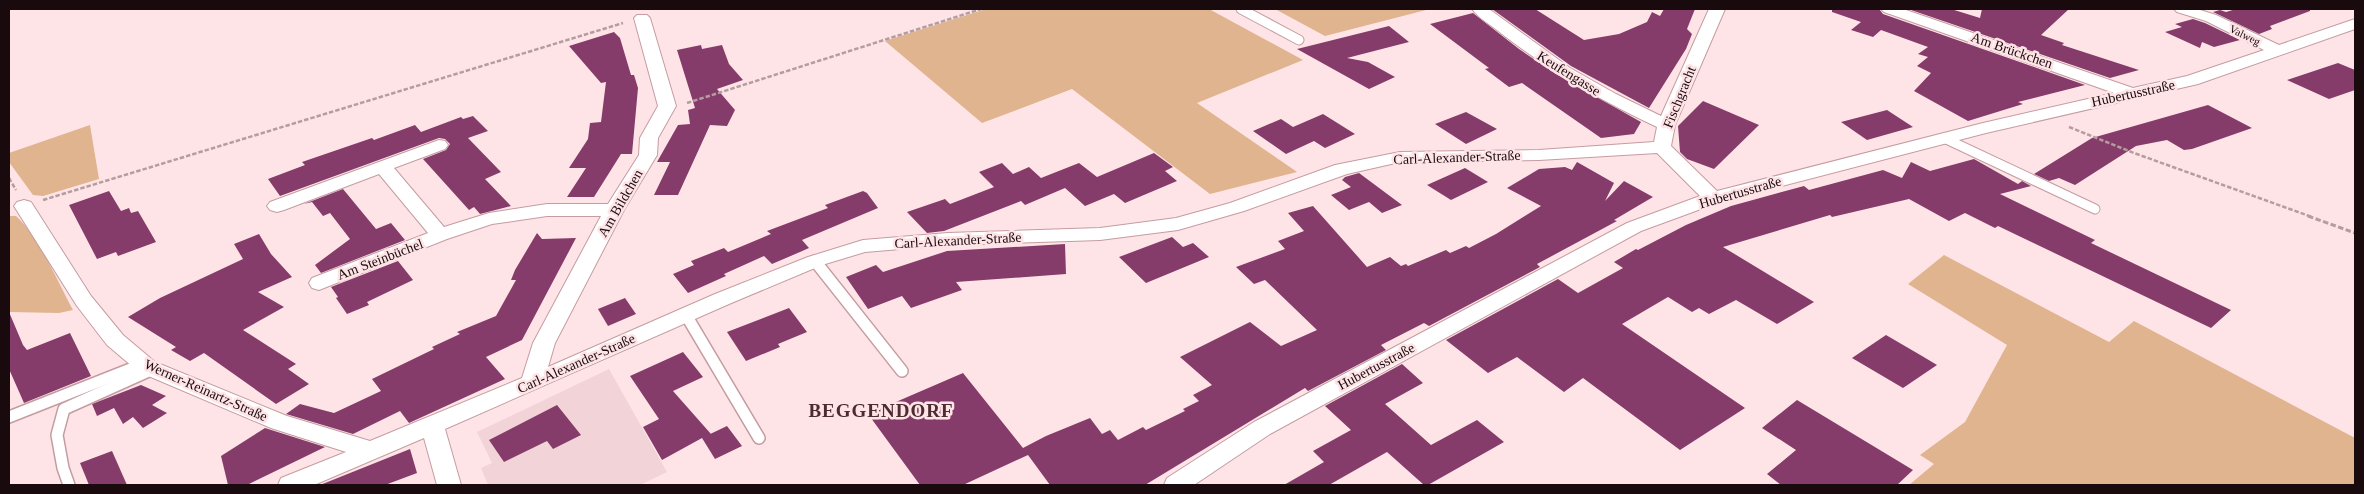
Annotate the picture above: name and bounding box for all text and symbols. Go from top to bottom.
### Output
street label: Valweg [2228,22,2263,48]
street label: Am Brückchen [1969,30,2055,71]
street label: Keufengasse [1534,48,1603,99]
street label: Fischgracht [1660,64,1699,130]
street label: Hubertusstraße [2090,77,2176,110]
street label: Carl-Alexander-Straße [1393,148,1521,167]
street label: Am Bildchen [595,167,646,239]
street label: Hubertusstraße [1697,174,1783,211]
street label: Carl-Alexander-Straße [894,230,1022,251]
street label: Am Steinbüchel [335,236,425,283]
street label: Carl-Alexander-Straße [515,331,637,396]
street label: Hubertusstraße [1335,340,1417,393]
street label: Werner-Reinartz-Straße [142,357,270,424]
district label: BEGGENDORF [808,400,954,421]

